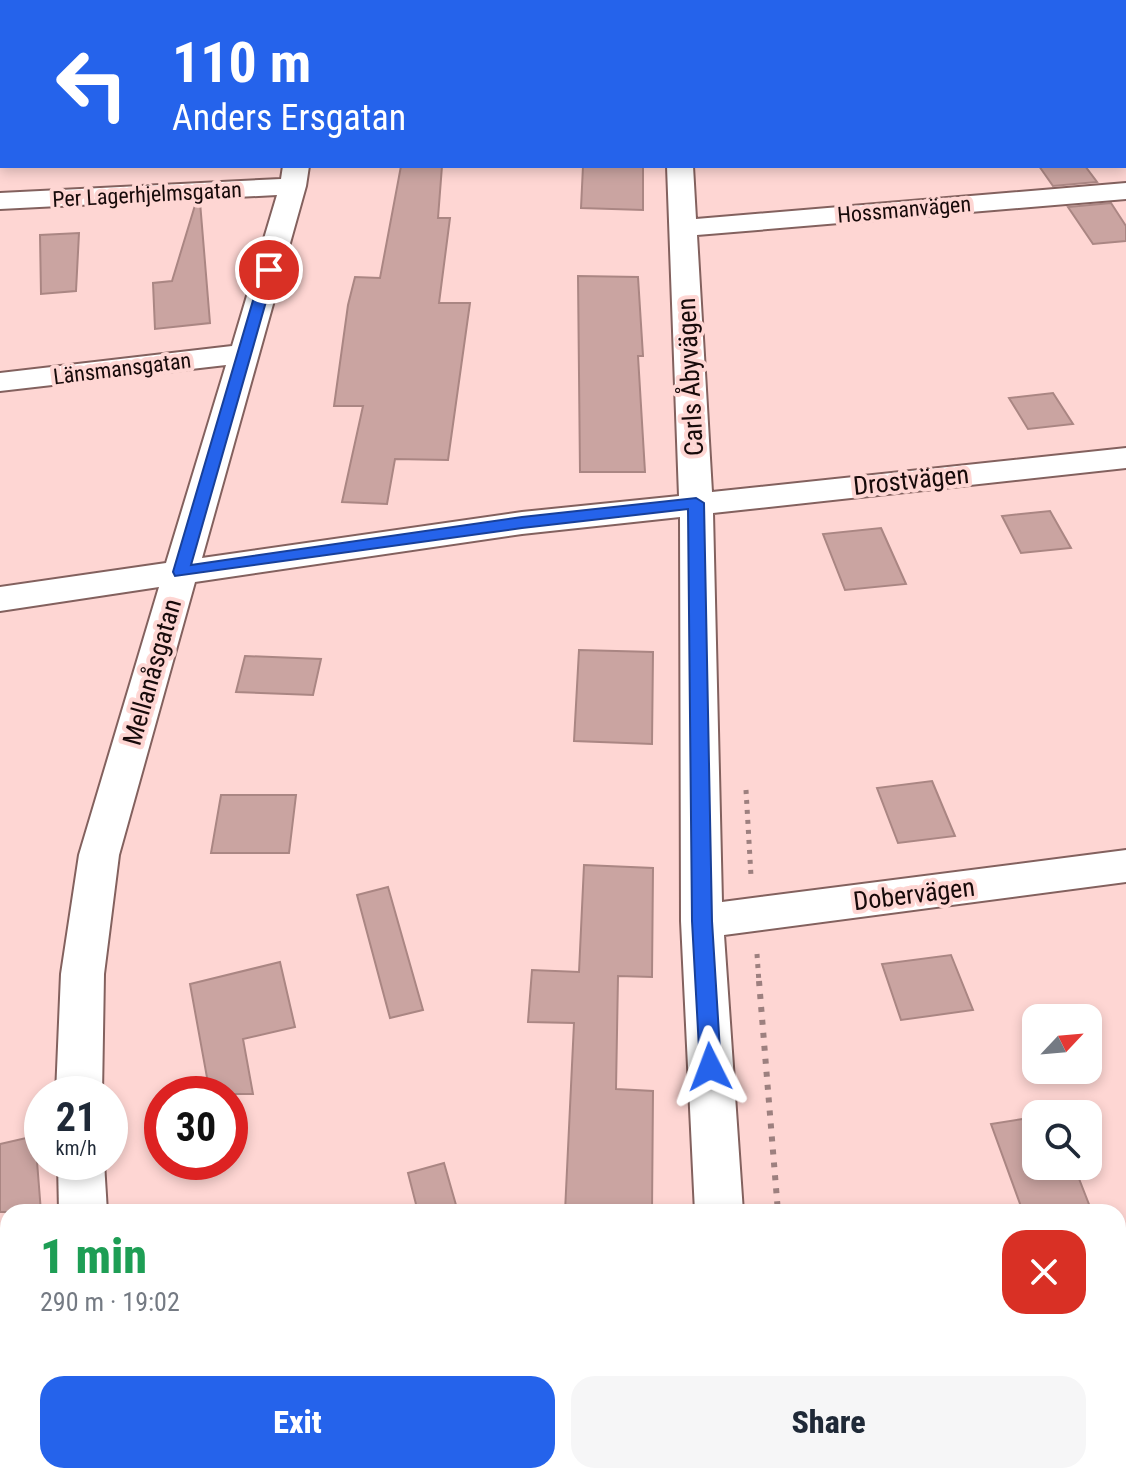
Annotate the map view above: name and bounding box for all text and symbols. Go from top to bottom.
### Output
text: 110 m [172,30,311,96]
icon: left [40,32,144,136]
text: Anders Ersgatan [172,97,406,139]
street label: Per Lagerhjelmsgatan [52,177,242,212]
street label: Hossmanvägen [836,191,972,228]
pin [235,236,303,304]
icon: arrive [247,248,291,292]
street label: Carls Åbyvägen [670,297,709,457]
street label: Länsmansgatan [52,348,192,389]
street label: Drostvägen [852,459,970,501]
street label: Mellanåsgatan [117,595,187,749]
street label: Dobervägen [852,872,976,916]
north arrow [1022,1004,1102,1084]
map controls [1022,1004,1102,1180]
position arrow [668,1025,752,1109]
speed limit sign: 30 [144,1076,248,1180]
text: 21 [56,1094,96,1141]
button: search [1022,1100,1102,1180]
text: km/h [55,1136,97,1160]
text: 1 min [40,1228,147,1285]
button: close [1002,1230,1086,1314]
text: 290 m · 19:02 [40,1287,180,1317]
button: Exit [40,1376,555,1468]
button: Share [571,1376,1086,1468]

